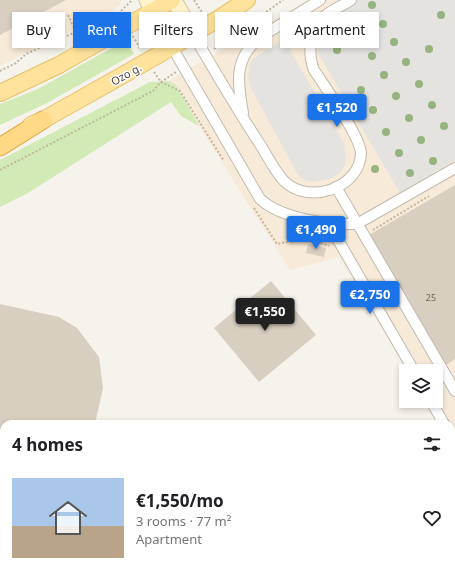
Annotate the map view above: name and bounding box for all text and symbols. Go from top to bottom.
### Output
chip: Buy [12,12,65,48]
chip: Rent [73,12,131,48]
chip: Filters [139,12,207,48]
chip: New [215,12,272,48]
chip: Apartment [280,12,379,48]
street label: Ozo g. [108,59,144,89]
pin: €1,520 [304,94,370,128]
text: €1,520 [317,98,357,116]
pin: €1,490 [283,216,349,250]
text: €1,490 [296,220,336,238]
pin: €2,750 [337,281,403,315]
text: €2,750 [350,285,390,303]
house number: 25 [426,291,436,304]
pin: €1,550 [232,298,298,332]
text: €1,550 [245,302,285,320]
map controls [399,364,443,408]
button: layers [399,364,443,408]
text: 4 homes [12,433,83,456]
icon: filters [421,433,443,455]
text: €1,550/mo [136,489,224,512]
icon: home [44,494,92,542]
icon: heart [421,507,443,529]
text: 3 rooms · 77 m² [136,512,231,530]
text: Apartment [136,530,202,548]

